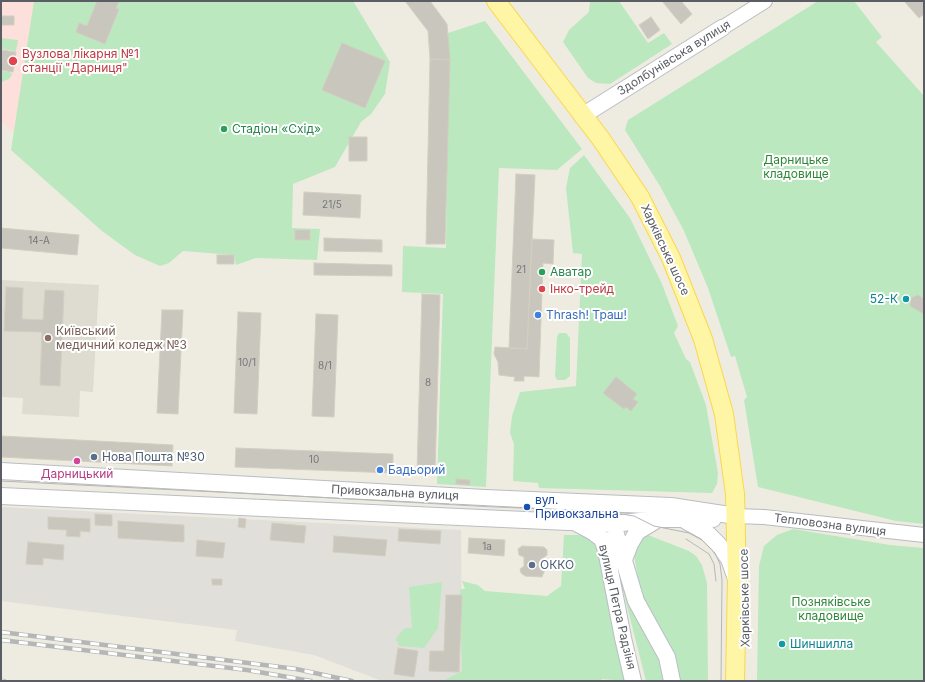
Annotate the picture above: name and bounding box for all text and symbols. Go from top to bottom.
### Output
street label: Здолбунівська вулиця [615,17,733,99]
place label: Вузлова лікарня №1 станції "Дарниця" [22,47,139,75]
marker: Вузлова лікарня №1 станції "Дарниця" [7,55,19,67]
place label: Стадіон «Схід» [232,122,321,136]
marker: Стадіон «Схід» [219,124,229,134]
park label: Дарницьке кладовище [763,153,829,181]
house number: 21/5 [322,199,342,211]
street label: Харківське шосе [638,202,692,298]
house number: 14-А [28,235,50,247]
house number: 21 [516,264,526,276]
place label: Аватар [550,265,591,279]
marker: Аватар [537,267,547,277]
place label: Інко-трейд [550,282,614,296]
marker: Інко-трейд [537,284,547,294]
place label: 52-К [870,292,898,306]
marker: 52-К [901,294,911,304]
place label: Thrash! Траш! [546,308,627,322]
marker: Thrash! Траш! [533,310,543,320]
place label: Київський медичний коледж №3 [56,324,187,352]
marker: Київський медичний коледж №3 [43,333,53,343]
house number: 10/1 [238,357,256,369]
house number: 8/1 [318,360,332,372]
house number: 8 [425,377,431,389]
place label: Нова Пошта №30 [102,450,205,464]
marker: Нова Пошта №30 [89,452,99,462]
house number: 10 [309,454,319,466]
marker: Дарницький [72,456,82,466]
place label: Бадьорий [388,463,445,477]
marker: Бадьорий [375,465,385,475]
place label: Дарницький [41,467,113,481]
street label: Привокзальна вулиця [331,482,459,504]
place label: вул. Привокзальна [535,493,619,521]
marker: вул. Привокзальна [522,502,532,512]
street label: Тепловозна вулиця [773,511,887,539]
house number: 1а [482,541,492,553]
street label: вулиця Петра Радзіня [596,543,638,671]
street label: Харківське шосе [737,548,753,648]
place label: ОККО [540,558,574,572]
marker: ОККО [527,560,537,570]
park label: Позняківське кладовище [792,595,870,623]
place label: Шиншилла [790,637,853,651]
marker: Шиншилла [777,639,787,649]

